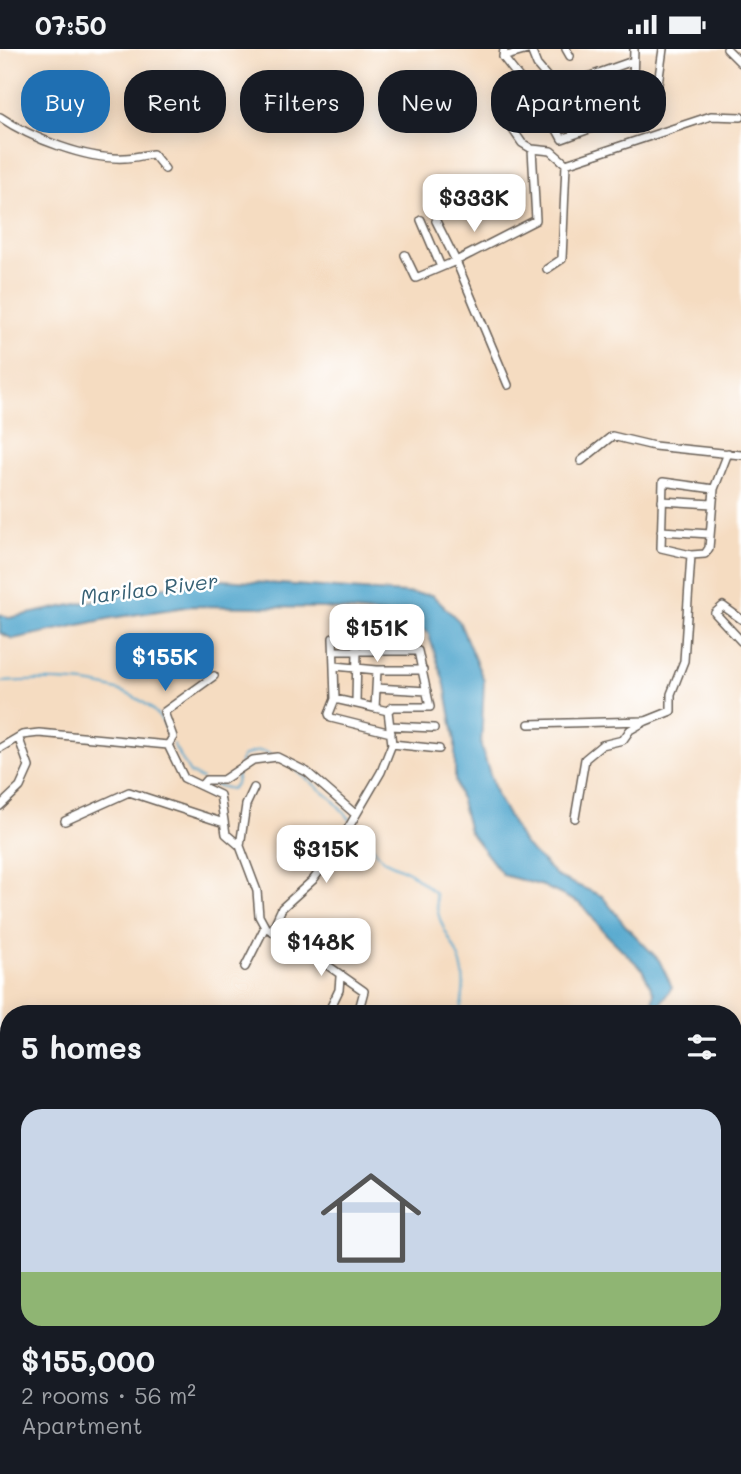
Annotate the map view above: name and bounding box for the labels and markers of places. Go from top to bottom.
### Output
pin: $333K [425,174,523,234]
pin: $151K [328,605,426,664]
pin: $155K [116,633,214,693]
pin: $315K [277,825,375,885]
pin: $148K [272,919,370,978]

